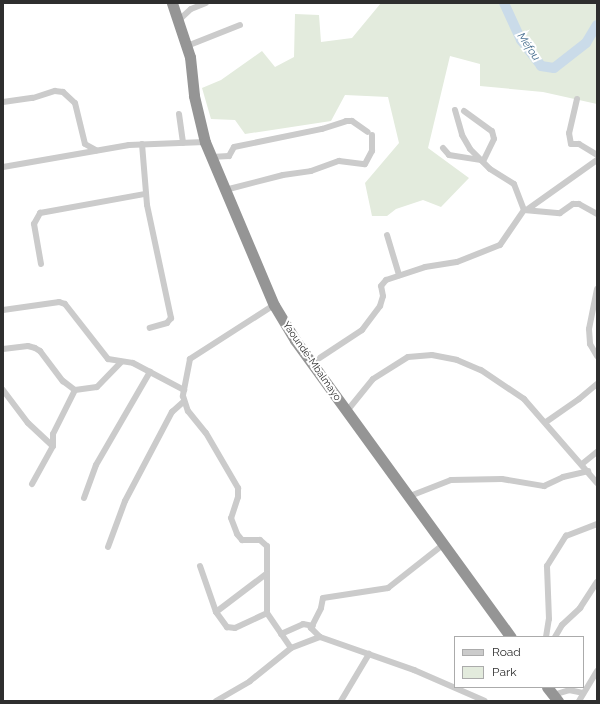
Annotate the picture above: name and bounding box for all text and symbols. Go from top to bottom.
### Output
water label: Méfou [514,30,542,64]
street label: Yaoundé-Mbalmayo [280,319,344,403]
legend [454,636,584,688]
text: Road [492,645,521,659]
text: Park [492,665,517,679]

